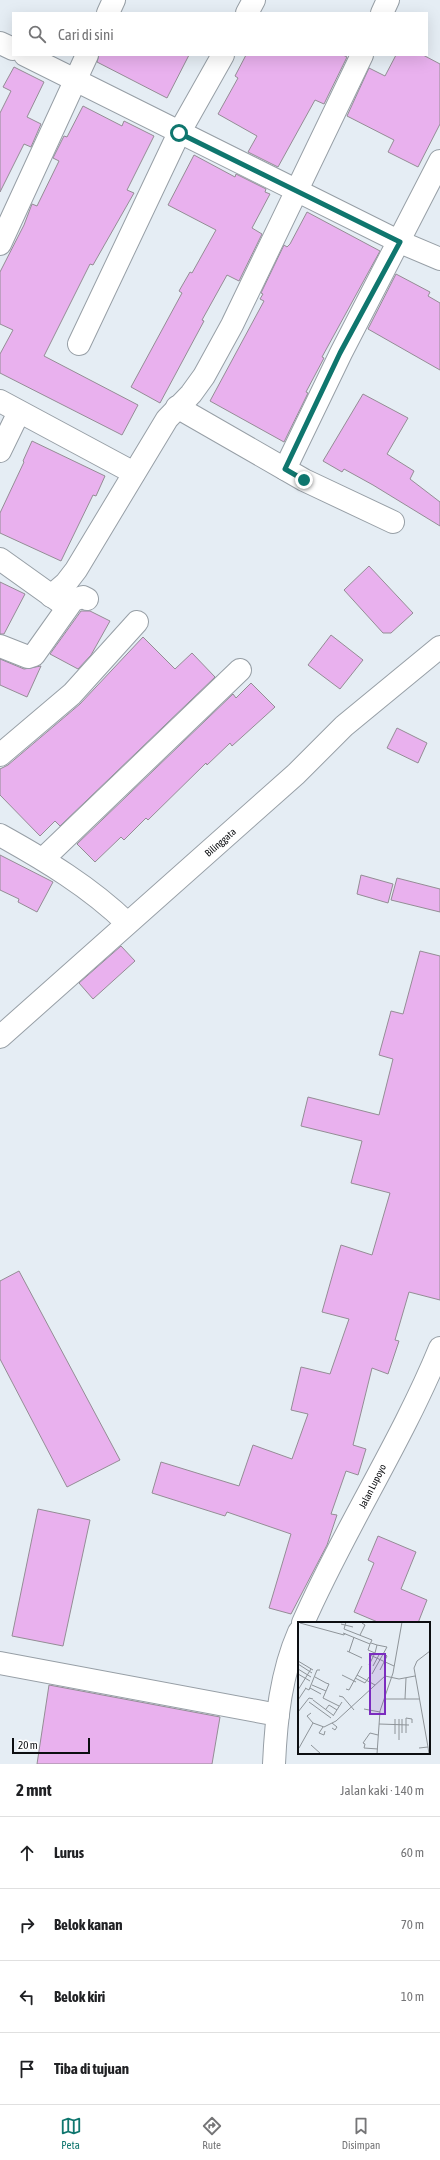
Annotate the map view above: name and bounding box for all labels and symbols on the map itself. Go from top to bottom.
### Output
route start [170,124,188,142]
route end [295,471,313,489]
street label: Bilinggata [203,826,238,859]
street label: Jalan Lupoyo [357,1462,388,1510]
inset map [298,1622,430,1754]
scale bar [12,1736,90,1755]

